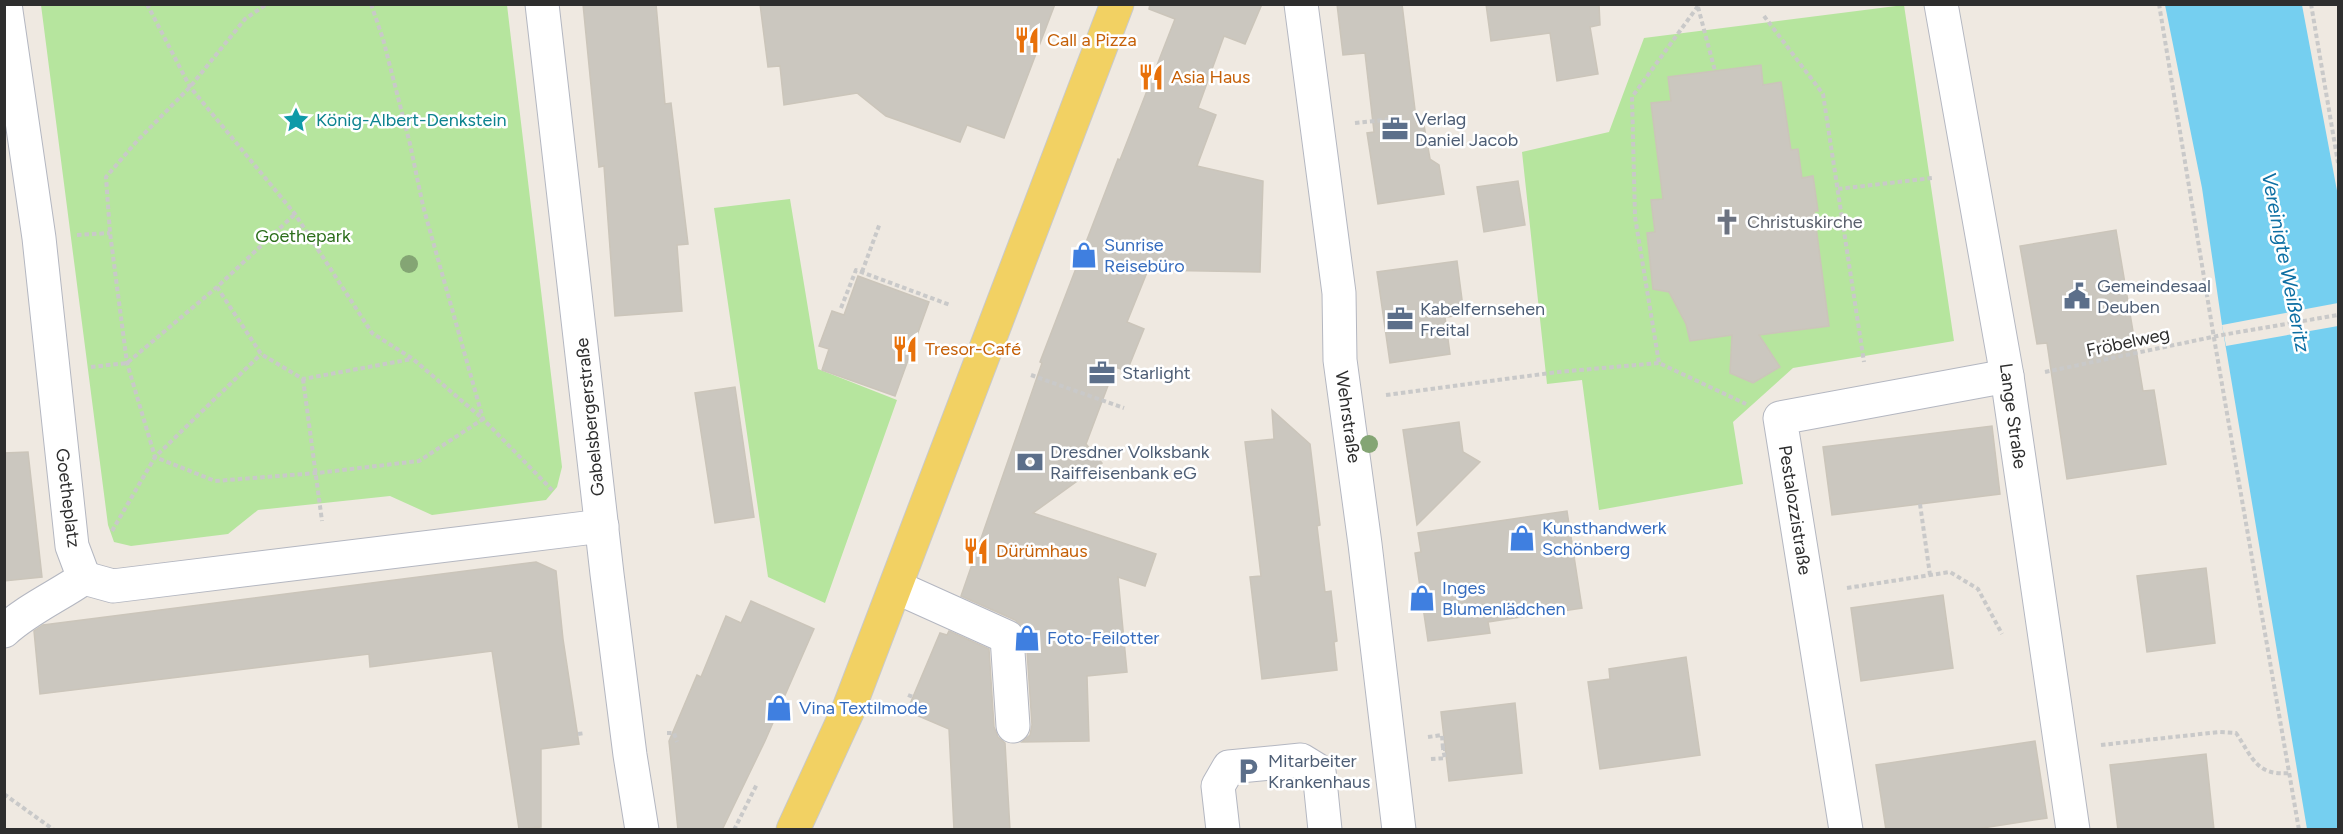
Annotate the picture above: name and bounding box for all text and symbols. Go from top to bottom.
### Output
restaurant icon: Call a Pizza [1012,25,1042,55]
place label: Call a Pizza [1047,29,1137,51]
restaurant icon: Asia Haus [1136,62,1166,92]
place label: Asia Haus [1171,66,1251,88]
place icon: König-Albert-Denkstein [281,105,311,135]
place label: Verlag Daniel Jacob [1415,108,1518,151]
place label: König-Albert-Denkstein [316,109,507,131]
office icon: Verlag Daniel Jacob [1380,114,1410,144]
water label: Vereinigte Weißeritz [2257,170,2315,354]
church icon: Christuskirche [1712,207,1742,237]
place label: Christuskirche [1747,211,1863,233]
park label: Goethepark [255,225,351,247]
place label: Sunrise Reisebüro [1104,234,1185,277]
shop icon: Sunrise Reisebüro [1069,240,1099,270]
place label: Gemeindesaal Deuben [2097,275,2211,318]
public building icon: Gemeindesaal Deuben [2062,281,2092,311]
place label: Kabelfernsehen Freital [1420,298,1545,341]
office icon: Kabelfernsehen Freital [1385,304,1415,334]
street label: Fröbelweg [2084,322,2172,362]
restaurant icon: Tresor-Café [890,334,920,364]
street label: Gabelsbergerstraße [571,337,609,497]
place label: Tresor-Café [925,338,1021,360]
office icon: Starlight [1087,358,1117,388]
place label: Starlight [1122,362,1191,384]
street label: Lange Straße [1995,362,2031,470]
street label: Wehrstraße [1331,369,1365,465]
place label: Dresdner Volksbank Raiffeisenbank eG [1050,441,1210,484]
street label: Pestalozzistraße [1774,444,1816,577]
street label: Goetheplatz [51,447,85,549]
bank icon: Dresdner Volksbank Raiffeisenbank eG [1015,447,1045,477]
place label: Kunsthandwerk Schönberg [1542,517,1667,560]
shop icon: Kunsthandwerk Schönberg [1507,523,1537,553]
restaurant icon: Dürümhaus [961,536,991,566]
place label: Dürümhaus [996,540,1088,562]
place label: Inges Blumenlädchen [1442,577,1566,620]
shop icon: Inges Blumenlädchen [1407,583,1437,613]
shop icon: Foto-Feilotter [1012,623,1042,653]
place label: Foto-Feilotter [1047,627,1159,649]
shop icon: Vina Textilmode [764,693,794,723]
place label: Vina Textilmode [799,697,928,719]
place label: Mitarbeiter Krankenhaus [1268,750,1370,793]
parking icon: Mitarbeiter Krankenhaus [1233,756,1263,786]

